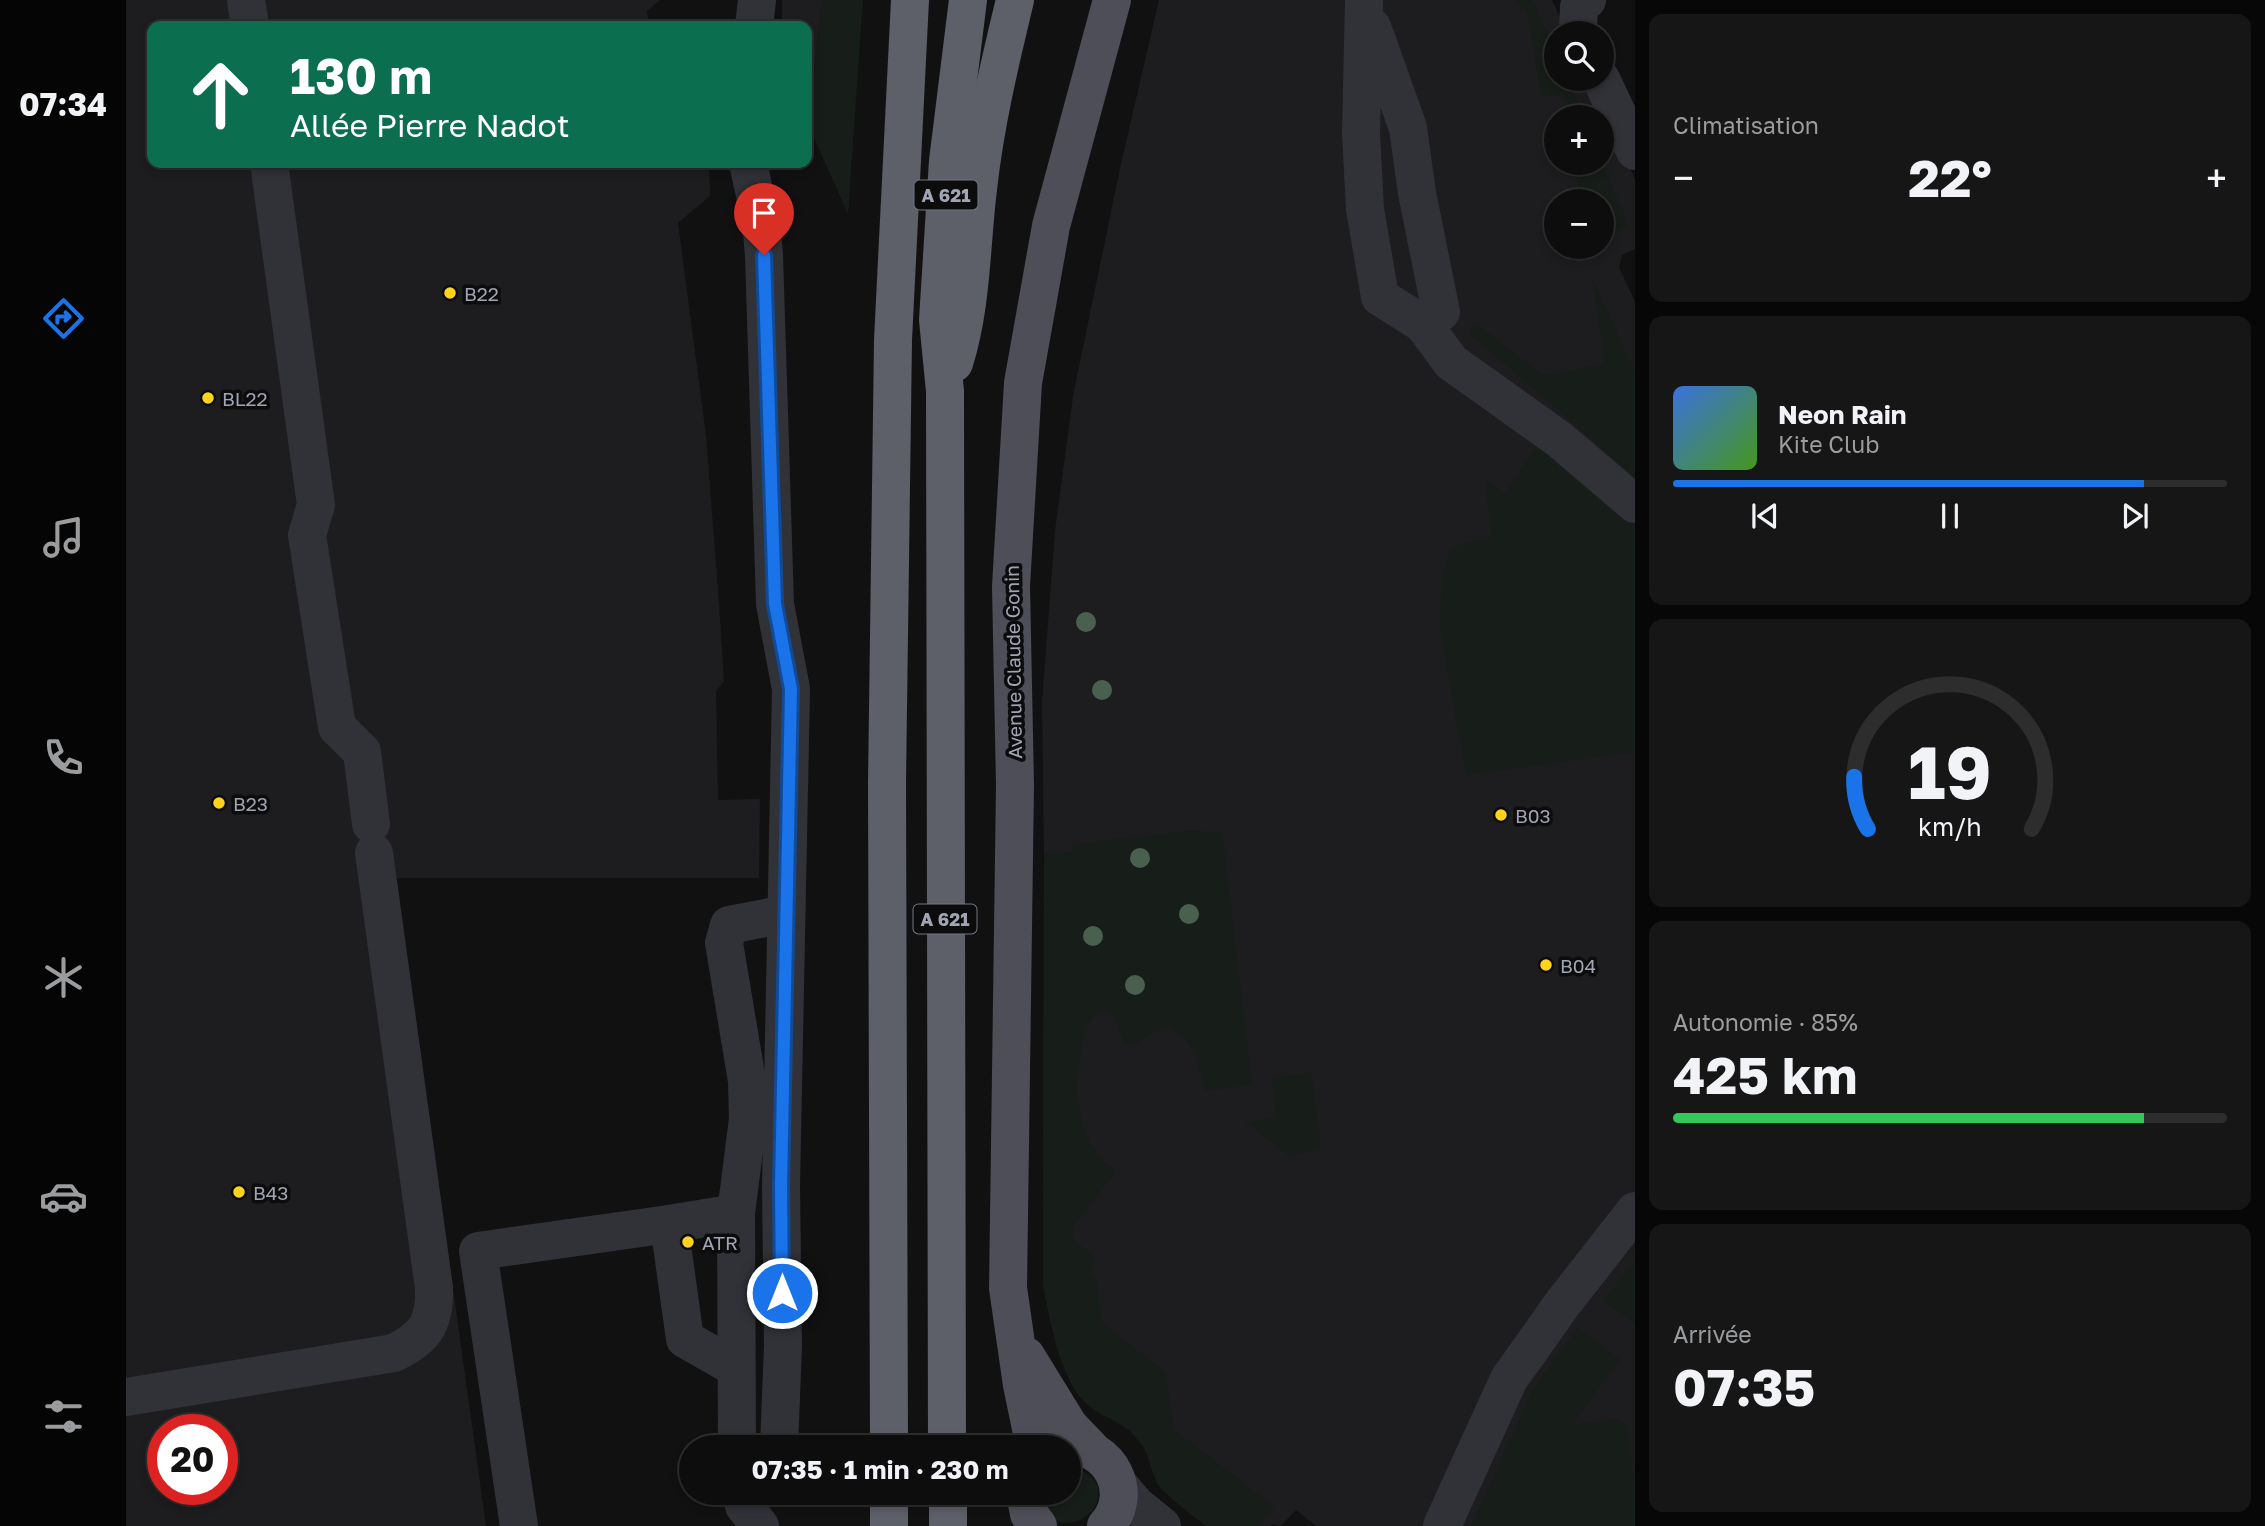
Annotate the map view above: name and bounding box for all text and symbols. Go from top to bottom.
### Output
map controls [1544,21,1614,259]
button: search [1544,21,1614,91]
text: 130 m [290,46,432,105]
icon: ahead [175,49,266,140]
text: 07:34 [19,85,107,123]
button: + [1544,105,1614,175]
text: Allée Pierre Nadot [290,106,569,144]
text: Climatisation [1673,111,1819,139]
text: 22° [1908,146,1992,208]
text: − [1673,155,1694,200]
text: + [2206,155,2227,200]
road number: A 621 [914,180,978,210]
pin [734,183,794,255]
button: − [1544,189,1614,259]
icon: arrive [745,194,783,232]
place label: B22 [464,282,499,305]
marker: B22 [442,285,458,301]
icon: directions [39,294,88,343]
place label: BL22 [222,387,268,410]
marker: BL22 [200,390,216,406]
text: Neon Rain [1778,399,1907,430]
text: Kite Club [1778,430,1879,458]
icon: previous [1746,497,1784,535]
icon: pause [1931,497,1969,535]
icon: next [2116,497,2154,535]
icon: music [39,513,88,562]
street label: Avenue Claude Gonin [1000,565,1026,759]
text: 19 [1908,728,1992,815]
icon: phone [39,733,88,782]
place label: B23 [233,792,268,815]
marker: B23 [211,795,227,811]
place label: B03 [1515,804,1551,827]
marker: B03 [1493,807,1509,823]
text: km/h [1918,811,1982,842]
road number: A 621 [914,904,976,934]
icon: climate [39,953,88,1002]
place label: B04 [1560,954,1596,977]
marker: B04 [1538,957,1554,973]
text: Autonomie · 85% [1673,1008,1858,1036]
text: 425 km [1673,1043,1858,1105]
icon: car [39,1172,88,1221]
place label: B43 [253,1181,288,1204]
marker: B43 [231,1184,247,1200]
place label: ATR [702,1231,738,1254]
marker: ATR [680,1234,696,1250]
position arrow [745,1256,819,1330]
text: Arrivée [1673,1320,1752,1348]
text: 07:35 [1673,1355,1815,1417]
icon: filters [39,1392,88,1441]
speed limit sign: 20 [147,1414,238,1505]
text: 07:35 · 1 min · 230 m [751,1454,1009,1485]

